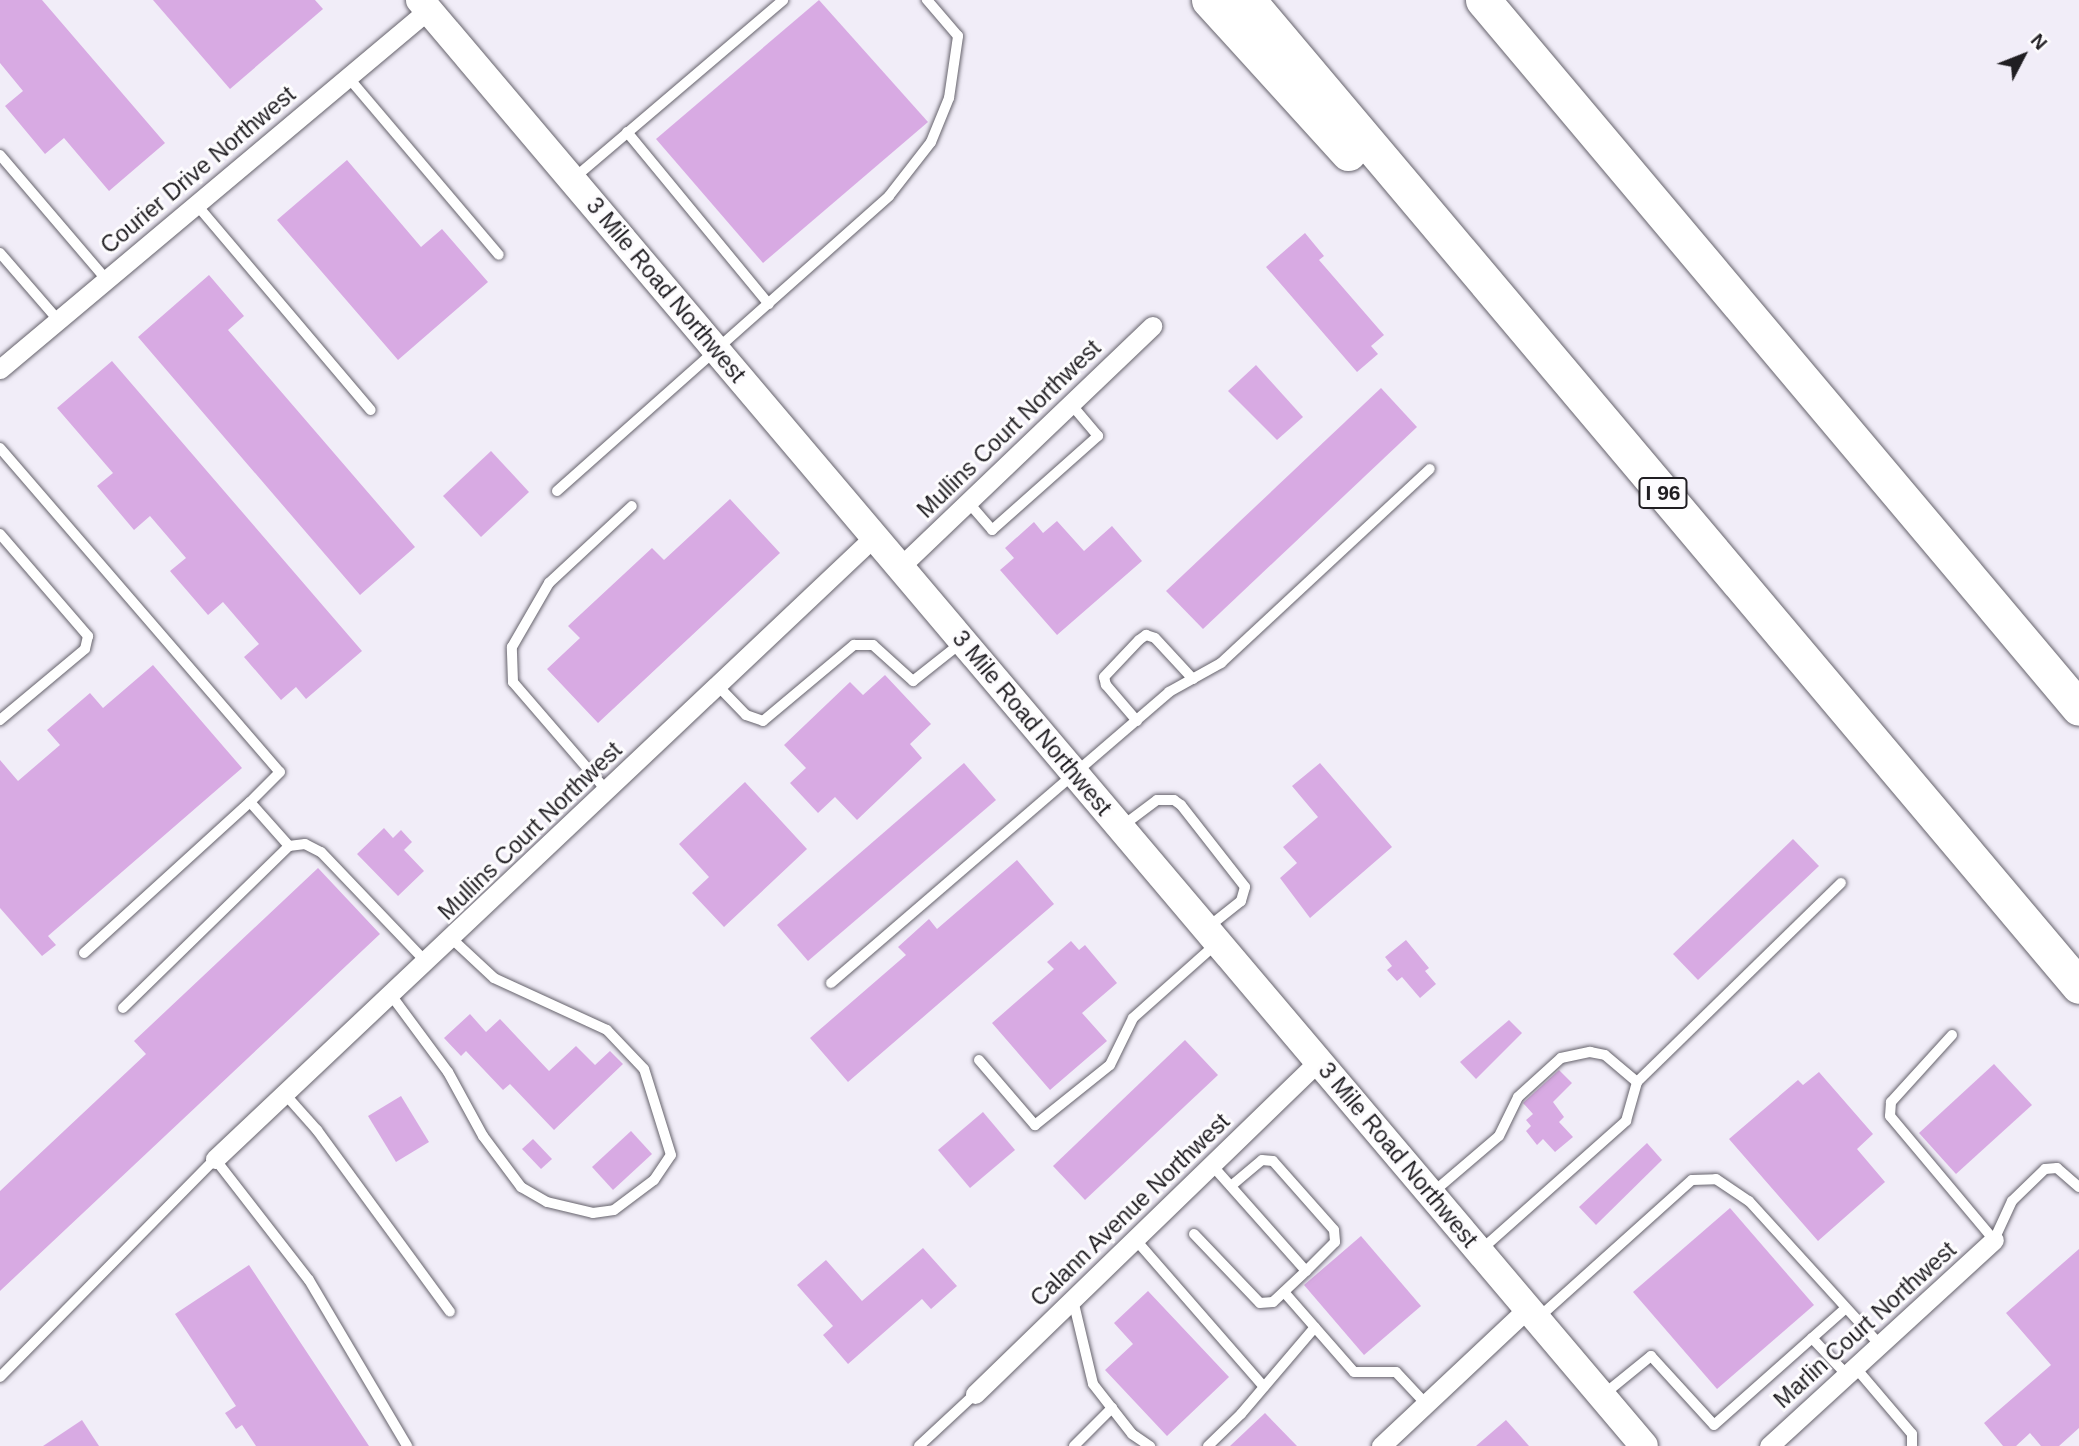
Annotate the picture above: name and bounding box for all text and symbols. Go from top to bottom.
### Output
north arrow [1988,21,2058,91]
text: N [2027,29,2051,54]
street label: Courier Drive Northwest [95,81,301,259]
street label: 3 Mile Road Northwest [581,192,751,388]
street label: Mullins Court Northwest [912,334,1106,524]
road number: I 96 [1637,476,1689,510]
street label: 3 Mile Road Northwest [947,625,1117,821]
street label: Mullins Court Northwest [433,736,627,926]
street label: 3 Mile Road Northwest [1313,1057,1483,1253]
street label: Calann Avenue Northwest [1024,1107,1236,1313]
street label: Marlin Court Northwest [1768,1236,1962,1414]

